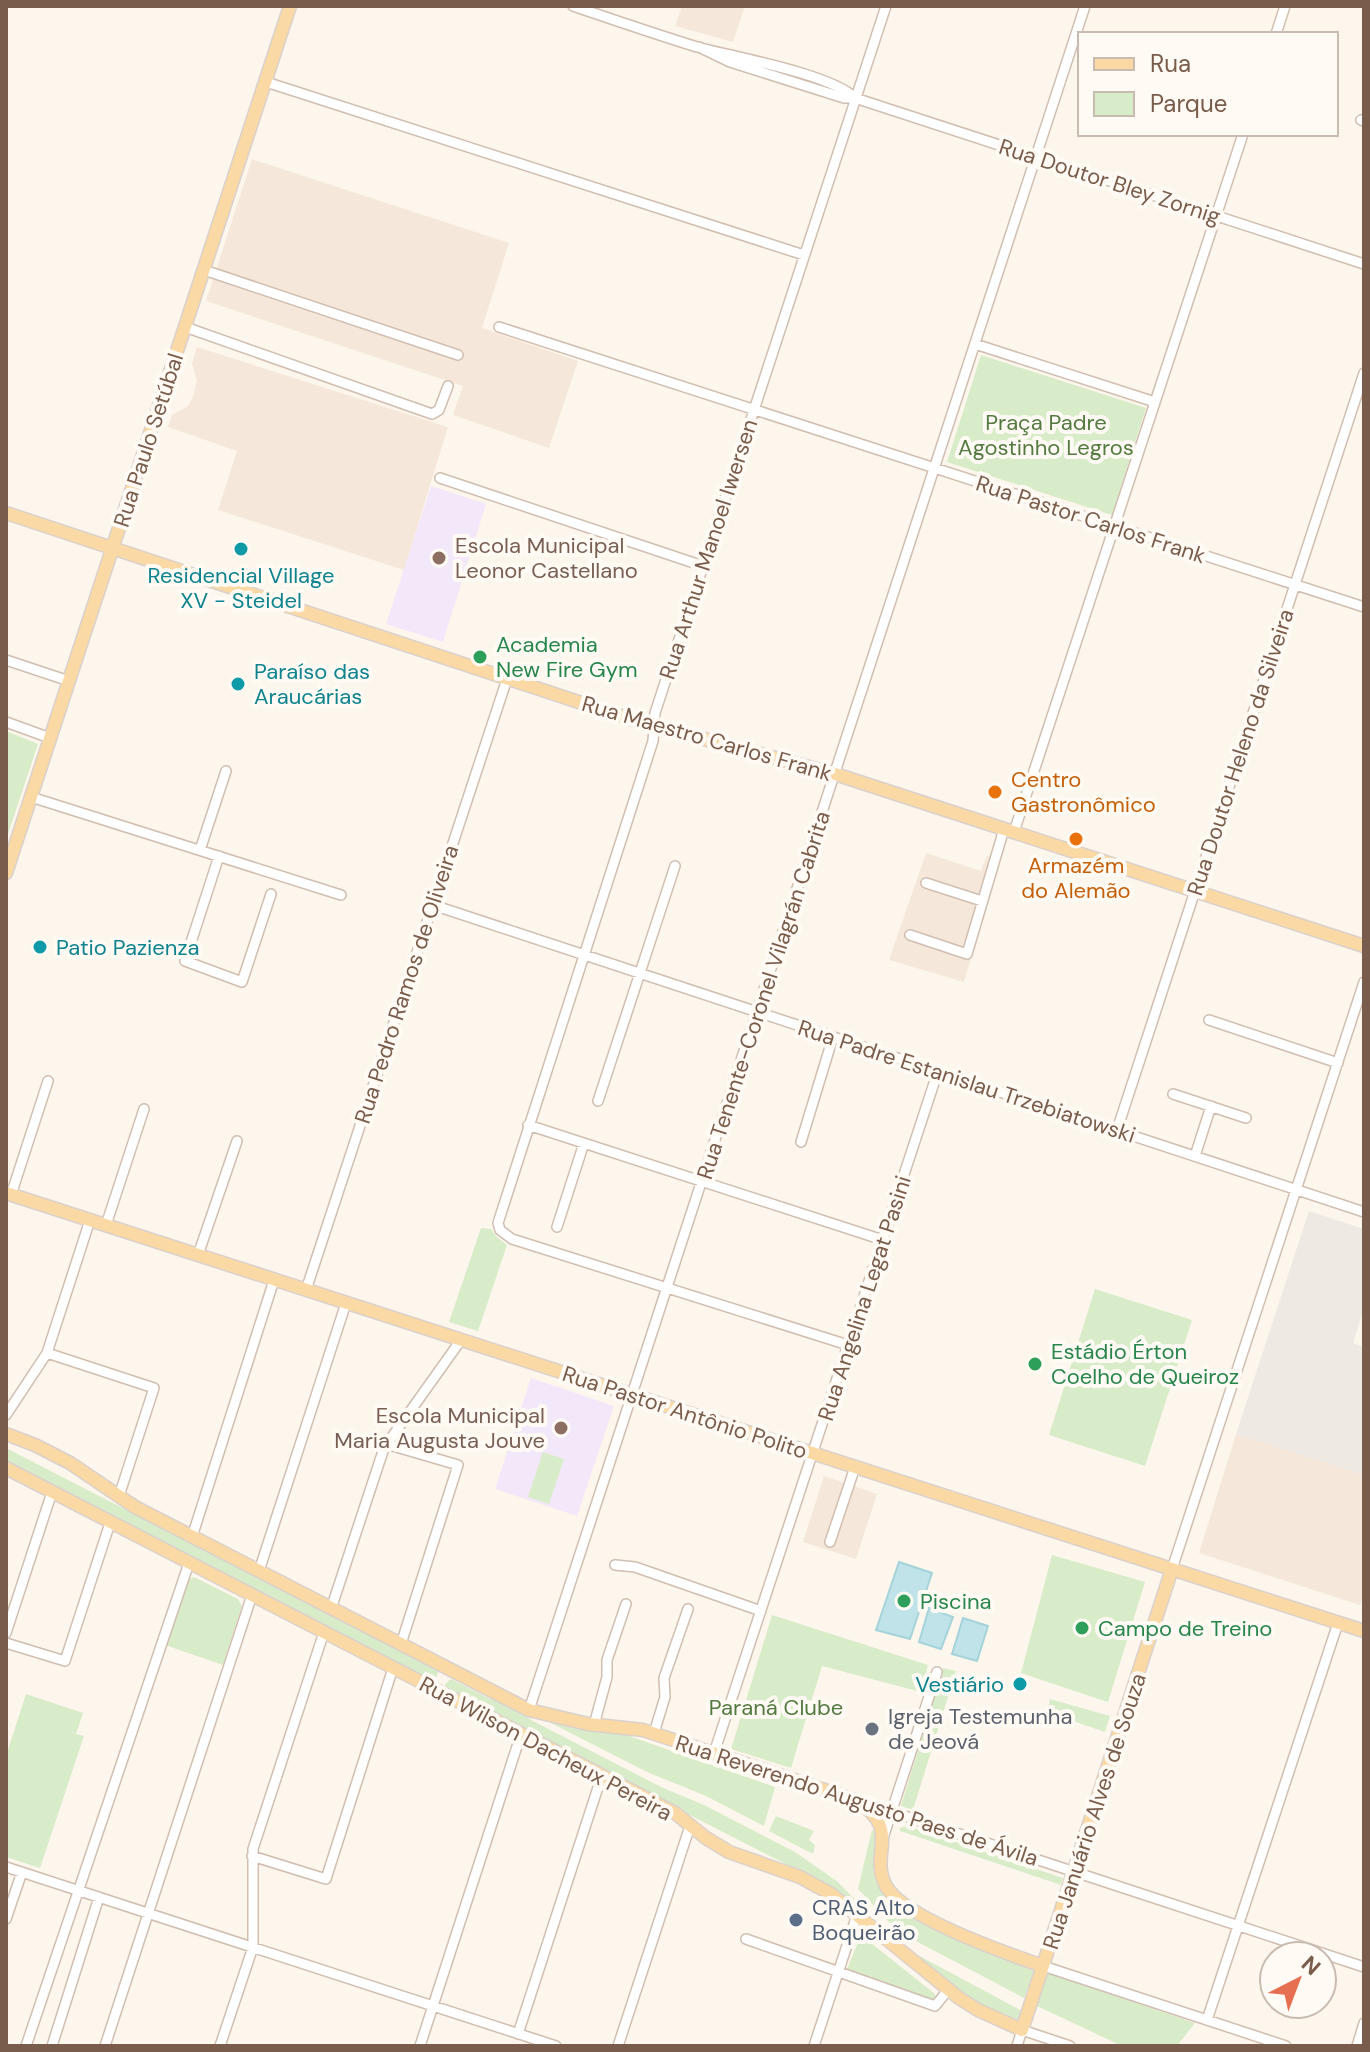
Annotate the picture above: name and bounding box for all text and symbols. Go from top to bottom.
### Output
legend [1078,32,1338,136]
text: Rua [1150,48,1191,79]
text: Parque [1150,88,1227,119]
street label: Rua Doutor Bley Zornig [995,132,1224,231]
street label: Rua Paulo Setúbal [107,350,190,531]
park label: Praça Padre Agostinho Legros [958,408,1134,462]
street label: Rua Arthur Manoel Iwersen [653,415,764,683]
street label: Rua Pastor Carlos Frank [972,469,1209,570]
place label: Escola Municipal Leonor Castellano [455,531,638,585]
marker: Residencial Village XV - Steidel [232,540,250,558]
marker: Escola Municipal Leonor Castellano [430,549,448,567]
place label: Residencial Village XV - Steidel [148,561,334,615]
street label: Rua Doutor Heleno da Silveira [1180,605,1301,899]
place label: Academia New Fire Gym [496,630,638,684]
marker: Academia New Fire Gym [471,648,489,666]
place label: Paraíso das Araucárias [254,657,370,711]
marker: Paraíso das Araucárias [229,675,247,693]
street label: Rua Maestro Carlos Frank [579,689,835,788]
place label: Centro Gastronômico [1011,765,1156,819]
marker: Centro Gastronômico [986,783,1004,801]
street label: Rua Tenente-Coronel Vilagrán Cabrita [690,807,837,1183]
marker: Armazém do Alemão [1067,830,1085,848]
street label: Rua Pedro Ramos de Oliveira [348,841,465,1127]
place label: Armazém do Alemão [1021,851,1131,905]
place label: Patio Pazienza [56,933,199,962]
marker: Patio Pazienza [31,938,49,956]
street label: Rua Padre Estanislau Trzebiatowski [794,1013,1139,1150]
street label: Rua Angelina Legat Pasini [811,1172,918,1424]
place label: Estádio Érton Coelho de Queiroz [1051,1337,1239,1391]
marker: Estádio Érton Coelho de Queiroz [1026,1355,1044,1373]
street label: Rua Pastor Antônio Polito [559,1359,811,1466]
place label: Escola Municipal Maria Augusta Jouve [334,1401,545,1455]
marker: Escola Municipal Maria Augusta Jouve [552,1419,570,1437]
place label: Piscina [920,1587,992,1616]
marker: Piscina [895,1592,913,1610]
place label: Campo de Treino [1098,1614,1272,1643]
marker: Campo de Treino [1073,1619,1091,1637]
street label: Rua Wilson Dacheux Pereira [414,1669,677,1827]
street label: Rua Januário Alves de Souza [1036,1669,1153,1953]
place label: Vestiário [915,1670,1004,1699]
marker: Vestiário [1011,1675,1029,1693]
park label: Paraná Clube [709,1693,843,1722]
place label: Igreja Testemunha de Jeová [888,1702,1073,1756]
marker: Igreja Testemunha de Jeová [863,1720,881,1738]
street label: Rua Reverendo Augusto Paes de Ávila [672,1728,1042,1873]
place label: CRAS Alto Boqueirão [812,1893,916,1947]
marker: CRAS Alto Boqueirão [787,1911,805,1929]
north arrow [1258,1940,1338,2020]
text: N [1295,1949,1327,1982]

